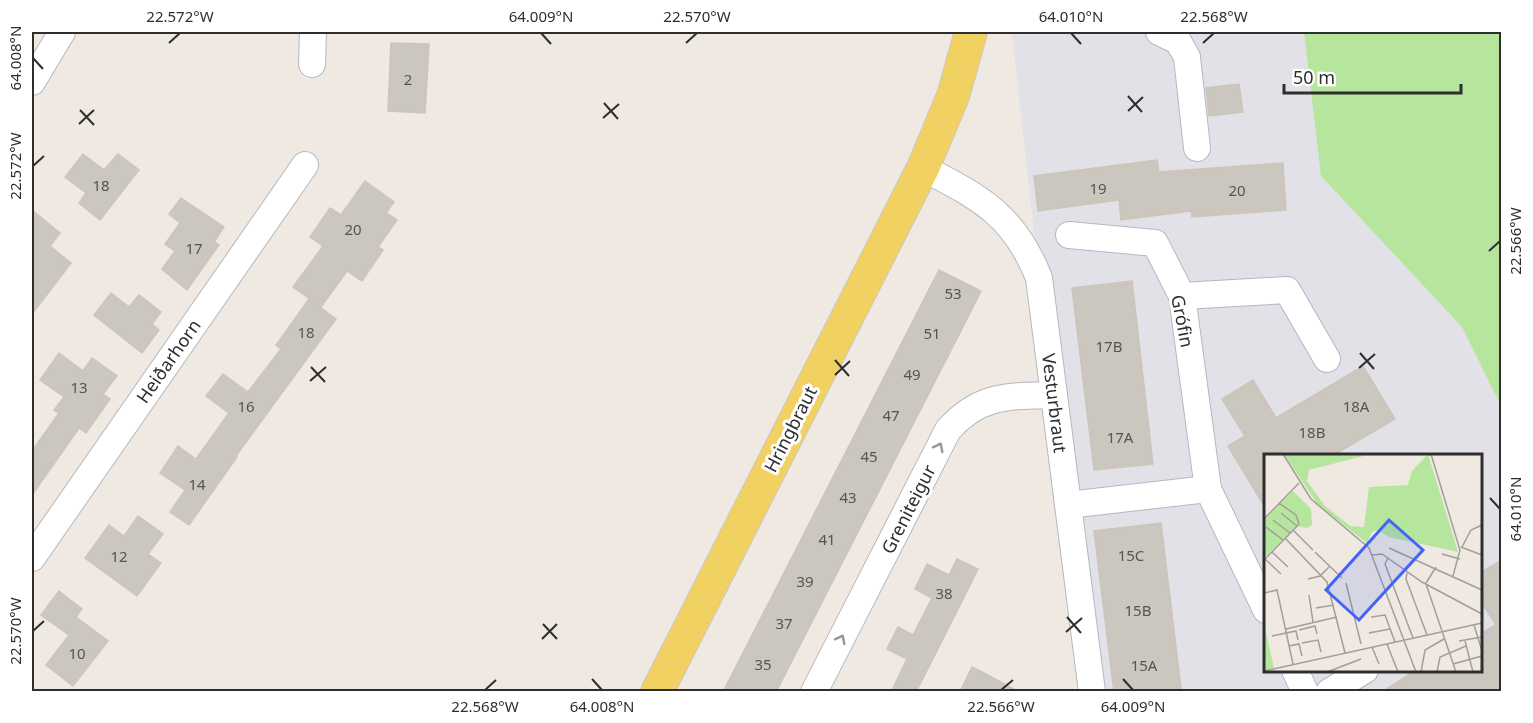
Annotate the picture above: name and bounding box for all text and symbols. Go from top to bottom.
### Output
text: 22.572°W [146,6,214,26]
text: 64.009°N [509,6,573,26]
text: 22.570°W [663,6,731,26]
text: 64.010°N [1039,6,1103,26]
text: 22.568°W [1180,6,1248,26]
text: 64.008°N [5,26,25,90]
scale bar [1284,57,1461,95]
text: 50 m [1293,65,1335,89]
house number: 2 [404,69,412,89]
text: 22.572°W [5,132,25,200]
house number: 18 [92,175,110,195]
house number: 19 [1089,178,1107,198]
house number: 20 [1228,180,1246,200]
text: 22.566°W [1505,207,1525,275]
house number: 20 [344,219,362,239]
house number: 17 [185,238,203,258]
house number: 53 [944,283,962,303]
street label: Grófin [1166,293,1200,349]
street label: Heiðarhorn [130,314,206,408]
house number: 18 [297,322,315,342]
house number: 51 [923,323,941,343]
house number: 17B [1096,336,1122,356]
street label: Vesturbraut [1037,352,1073,455]
house number: 49 [903,364,921,384]
house number: 13 [70,377,88,397]
street label: Hringbraut [758,381,822,476]
house number: 16 [237,396,255,416]
house number: 18A [1343,396,1370,416]
house number: 47 [882,405,900,425]
house number: 18B [1299,422,1325,442]
house number: 17A [1107,427,1134,447]
one-way arrow [932,443,943,453]
house number: 45 [860,446,878,466]
inset map [1264,454,1482,672]
street label: Greniteigur [875,460,941,558]
house number: 14 [188,474,206,494]
text: 64.010°N [1505,477,1525,541]
house number: 43 [839,487,857,507]
house number: 41 [818,529,836,549]
house number: 15C [1118,545,1145,565]
house number: 12 [110,546,128,566]
house number: 39 [796,571,814,591]
house number: 38 [935,583,953,603]
text: 22.570°W [5,597,25,665]
house number: 15B [1125,600,1151,620]
house number: 37 [775,613,793,633]
one-way arrow [834,635,845,646]
house number: 10 [68,643,86,663]
house number: 35 [754,654,772,674]
house number: 15A [1131,655,1158,675]
text: 22.568°W [451,696,519,716]
text: 64.008°N [570,696,634,716]
text: 22.566°W [967,696,1035,716]
text: 64.009°N [1101,696,1165,716]

